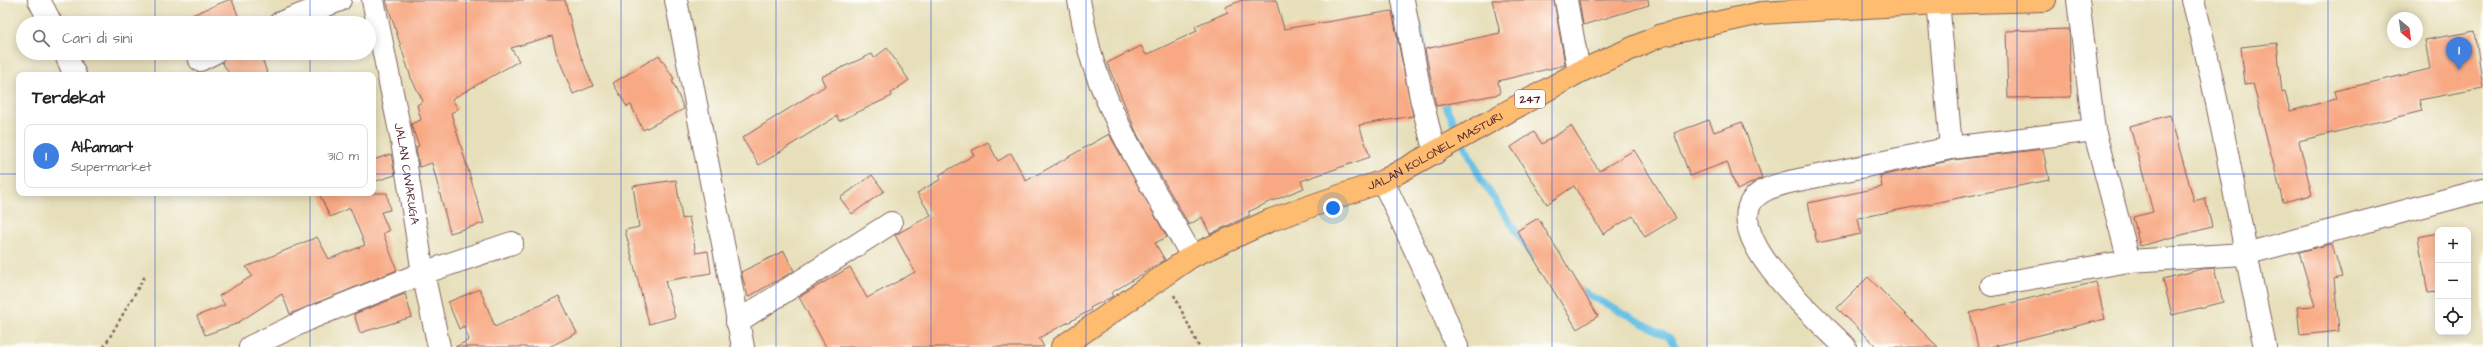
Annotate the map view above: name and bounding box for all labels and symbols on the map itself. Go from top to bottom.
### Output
north arrow [2387,12,2423,48]
pin: 1 [2446,37,2472,70]
road number: 247 [1515,90,1545,108]
street label: JALAN KOLONEL MASTURI [1365,108,1506,195]
street label: JALAN CIWARUGA [389,121,423,226]
your location [1323,198,1343,218]

